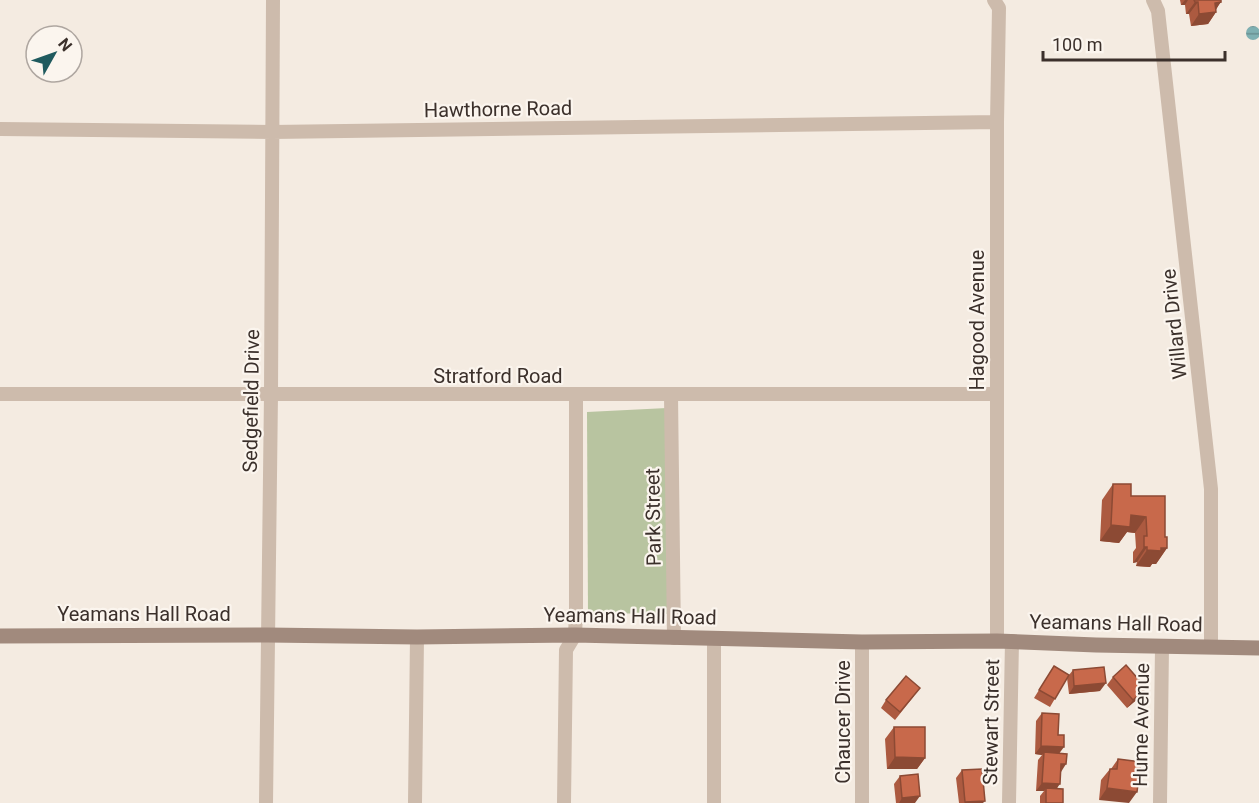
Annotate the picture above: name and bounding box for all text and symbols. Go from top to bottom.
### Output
north arrow [24,24,84,84]
scale bar [1043,24,1224,62]
text: N [54,34,76,55]
text: 100 m [1052,34,1103,55]
street label: Hawthorne Road [424,96,572,122]
street label: Hagood Avenue [965,250,989,390]
street label: Willard Drive [1156,268,1192,380]
street label: Sedgefield Drive [238,329,264,473]
street label: Stratford Road [433,364,563,388]
street label: Park Street [640,468,666,566]
street label: Yeamans Hall Road [57,602,231,626]
street label: Yeamans Hall Road [543,602,717,630]
street label: Yeamans Hall Road [1029,609,1203,637]
street label: Stewart Street [978,659,1004,785]
street label: Chaucer Drive [831,660,855,784]
street label: Hume Avenue [1128,663,1154,787]

